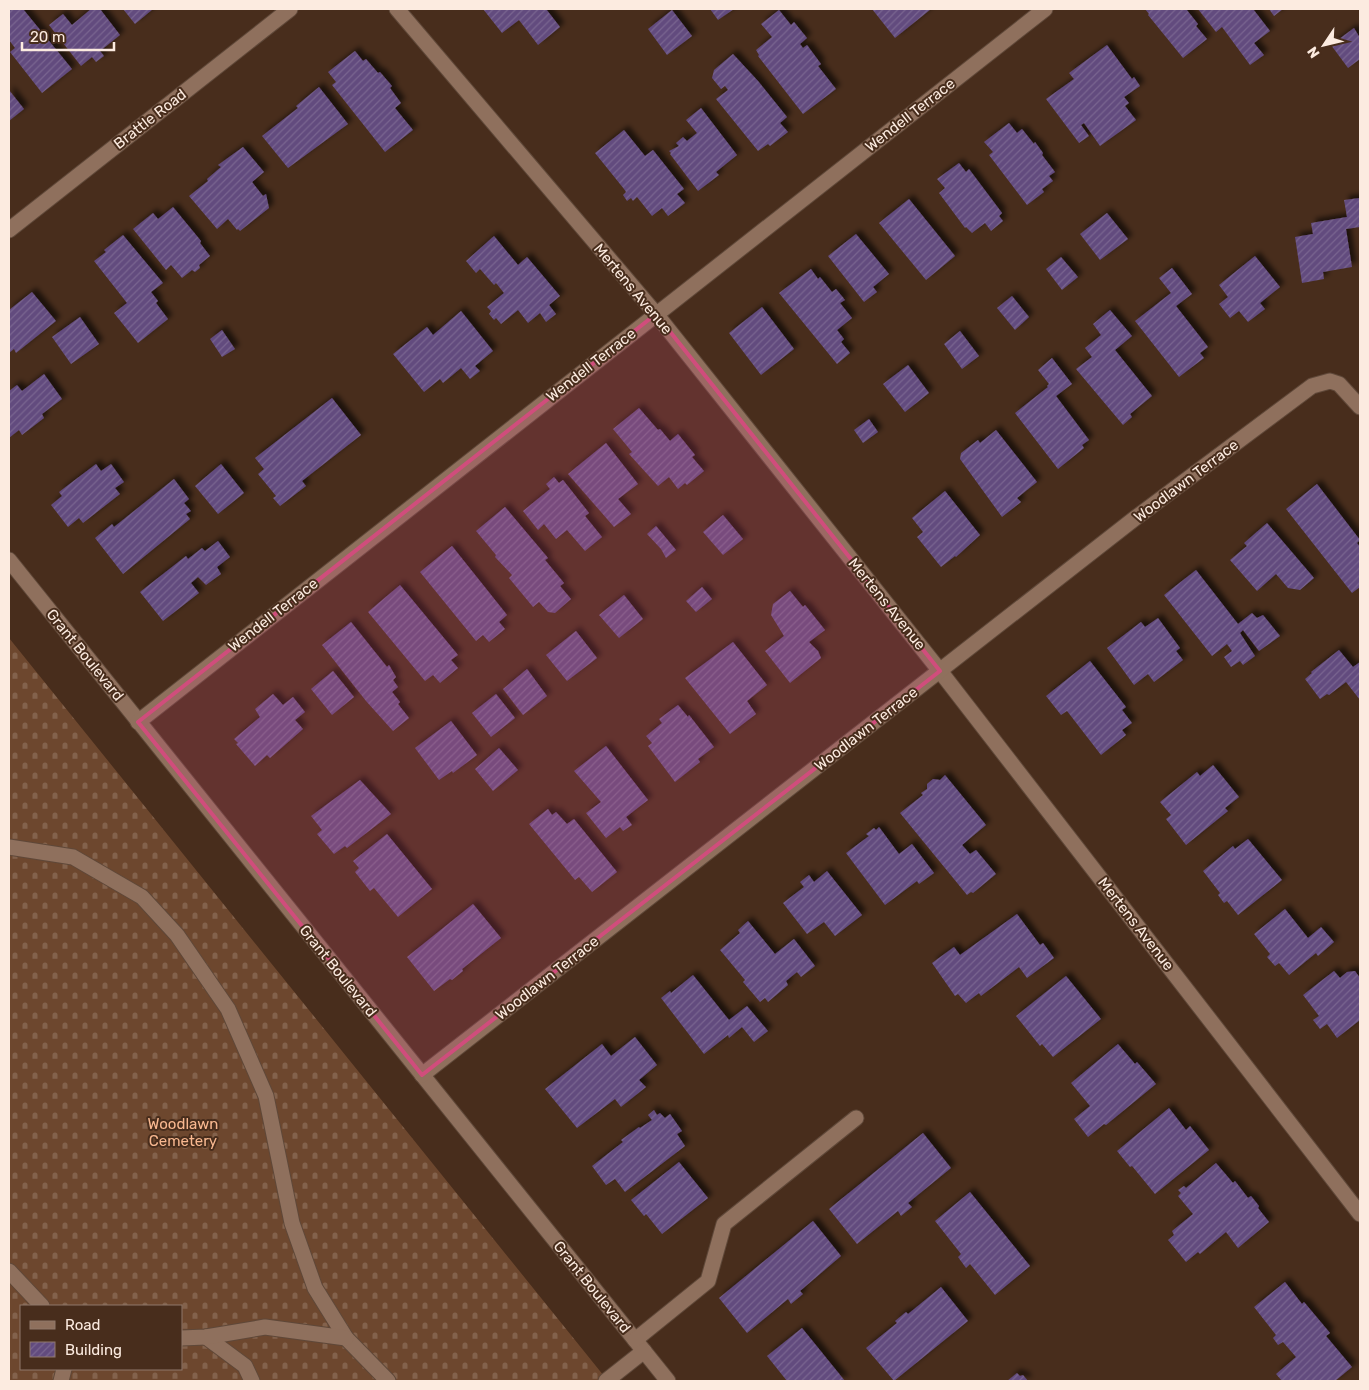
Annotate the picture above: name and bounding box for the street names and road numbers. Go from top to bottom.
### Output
street label: Wendell Terrace [862,74,958,156]
street label: Brattle Road [110,85,190,153]
street label: Mertens Avenue [590,240,676,338]
street label: Wendell Terrace [543,324,639,406]
street label: Woodlawn Terrace [1130,436,1242,526]
street label: Mertens Avenue [844,554,930,654]
street label: Wendell Terrace [225,574,321,656]
street label: Grant Boulevard [43,606,127,704]
street label: Woodlawn Terrace [811,683,921,775]
street label: Mertens Avenue [1094,874,1178,974]
street label: Grant Boulevard [296,922,380,1020]
street label: Woodlawn Terrace [492,932,602,1024]
street label: Grant Boulevard [550,1238,634,1336]

